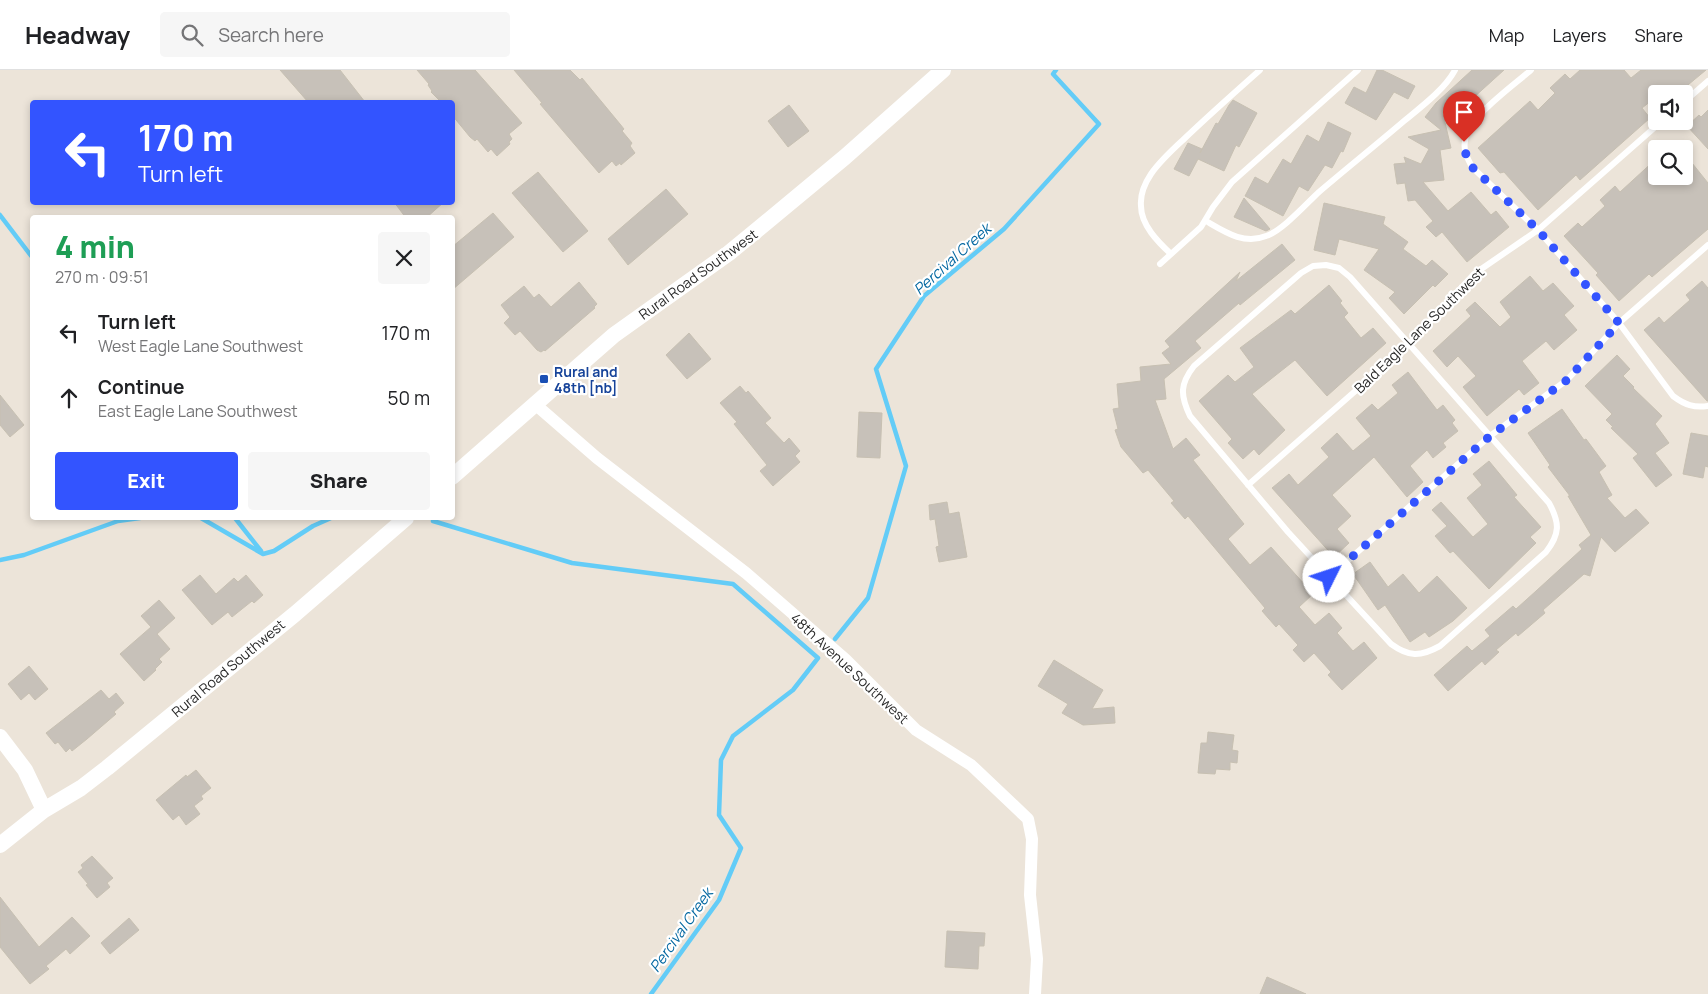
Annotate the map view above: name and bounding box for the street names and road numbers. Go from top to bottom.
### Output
street label: Rural Road Southwest [635,224,762,324]
street label: Bald Eagle Lane Southwest [1350,262,1488,397]
street label: 48th Avenue Southwest [787,608,913,728]
street label: Rural Road Southwest [167,615,289,721]

